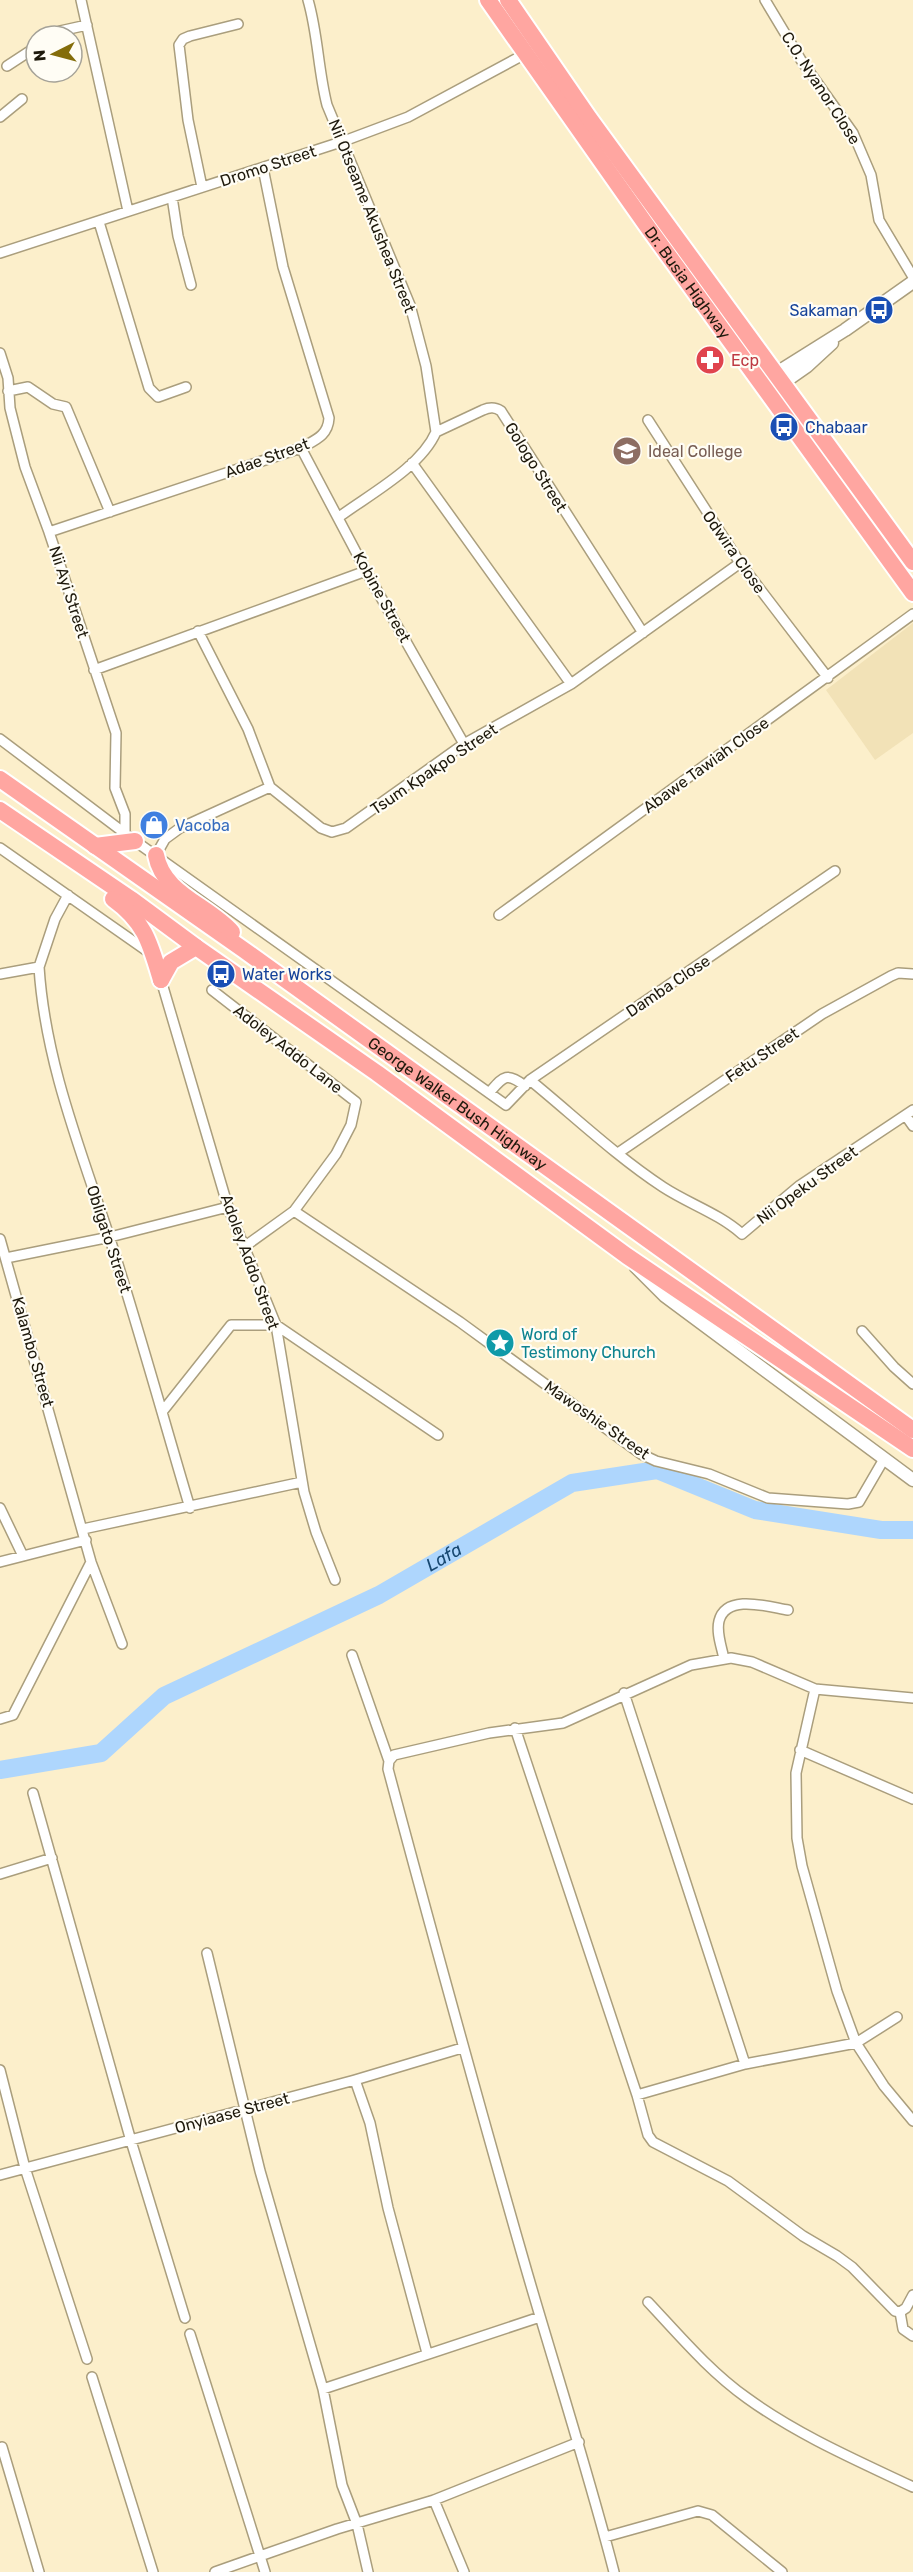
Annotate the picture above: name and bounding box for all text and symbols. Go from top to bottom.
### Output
north arrow [24,24,84,84]
street label: C.O. Nyanor Close [777,28,865,148]
text: N [30,49,50,62]
street label: Nii Otseame Akushea Street [324,116,420,316]
street label: Dromo Street [218,142,318,190]
street label: Dr. Busia Highway [641,223,735,342]
bus stop icon: Sakaman [863,294,895,326]
place label: Sakaman [790,301,858,320]
pharmacy icon: Ecp [694,344,726,376]
place label: Ecp [731,351,759,370]
bus stop icon: Chabaar [768,411,800,443]
place label: Chabaar [805,418,868,437]
street label: Gologo Street [501,419,571,515]
street label: Adae Street [222,434,312,482]
school or university icon: Ideal College [611,435,643,467]
place label: Ideal College [648,442,743,461]
street label: Odwira Close [699,507,770,597]
street label: Nii Ayi Street [45,544,93,640]
street label: Kobine Street [349,548,415,646]
street label: Abawe Tawiah Close [639,713,773,817]
street label: Tsum Kpakpo Street [367,719,501,819]
shop icon: Vacoba [138,809,170,841]
place label: Vacoba [175,816,230,835]
street label: Damba Close [622,951,714,1021]
bus stop icon: Water Works [205,958,237,990]
place label: Water Works [242,965,332,984]
street label: Adoley Addo Lane [230,1001,346,1097]
street label: Fetu Street [722,1024,802,1086]
street label: George Walker Bush Highway [365,1033,551,1174]
street label: Nii Opeku Street [753,1142,861,1228]
street label: Obligato Street [83,1183,135,1295]
street label: Adoley Addo Street [217,1192,283,1332]
street label: Kalambo Street [8,1295,58,1409]
place label: Word of Testimony Church [521,1325,656,1362]
place icon: Word of Testimony Church [484,1327,516,1359]
street label: Mawoshie Street [541,1377,653,1463]
water label: Lafa [422,1538,466,1576]
street label: Onyiaase Street [173,2089,291,2137]

